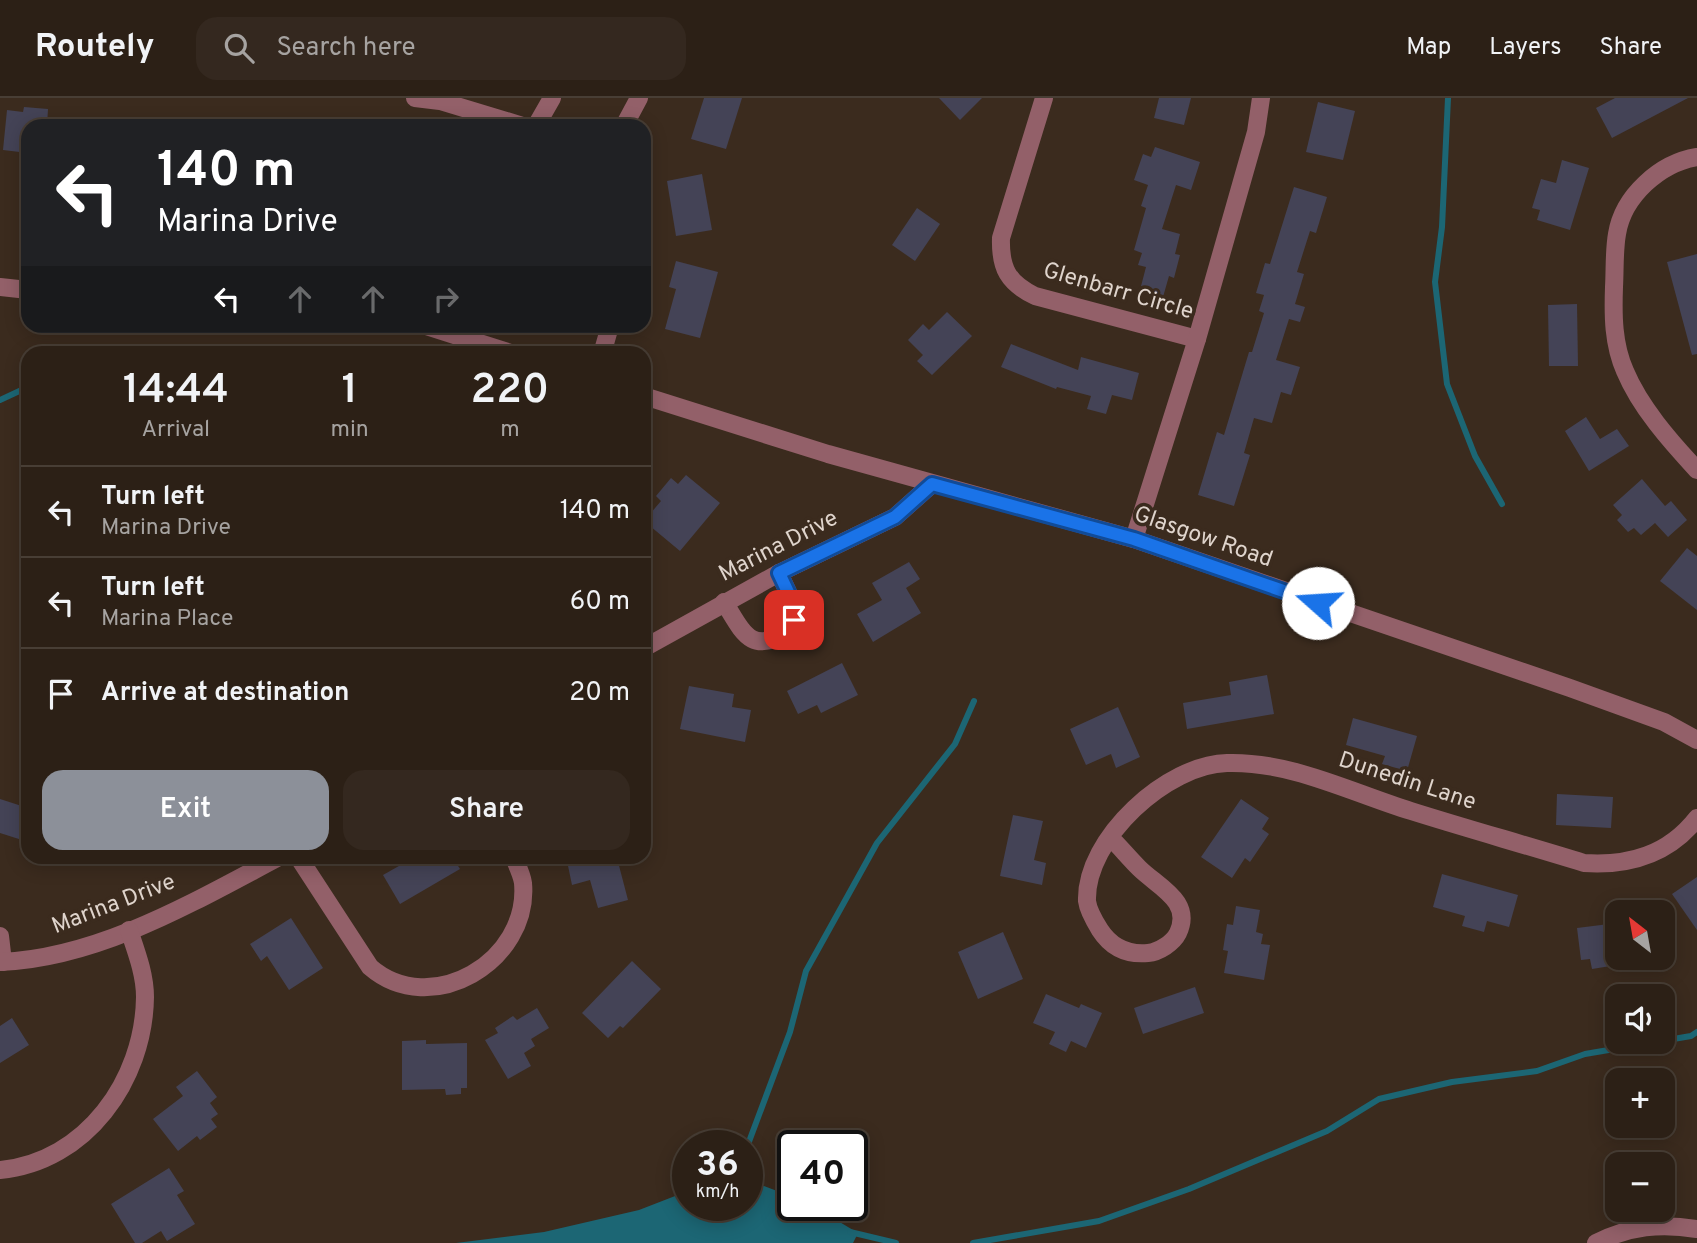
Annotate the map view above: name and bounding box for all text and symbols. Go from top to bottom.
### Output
search box [196,17,686,80]
text: Routely [35,27,154,69]
icon: search [220,29,258,67]
text: Search here [276,32,415,65]
text: Map [1406,33,1451,63]
text: Layers [1489,33,1561,63]
text: Share [1599,33,1662,63]
text: 140 m [157,142,296,204]
icon: left [42,147,133,238]
text: Marina Drive [157,203,338,243]
street label: Glenbarr Circle [1039,257,1197,327]
icon: left [208,280,246,318]
icon: ahead [281,280,319,318]
icon: ahead [354,280,392,318]
icon: right [427,280,465,318]
text: 14:44 [123,365,229,418]
text: 1 [341,365,358,418]
text: 220 [471,365,549,418]
text: Arrival [141,416,210,445]
text: min [331,416,369,445]
text: m [500,416,520,445]
text: Turn left [101,481,205,514]
icon: left [42,493,80,531]
text: 140 m [560,495,630,528]
street label: Glasgow Road [1130,501,1276,575]
street label: Marina Drive [715,505,843,589]
text: Marina Drive [101,514,231,543]
position arrow [1281,566,1355,640]
text: Turn left [101,572,205,605]
icon: left [42,584,80,622]
text: 60 m [570,586,630,619]
pin [764,590,824,650]
icon: arrive [775,601,813,639]
text: Marina Place [101,605,233,634]
icon: arrive [42,675,80,713]
text: Arrive at destination [101,677,349,710]
text: 20 m [569,677,630,710]
street label: Dunedin Lane [1335,746,1479,818]
button: Exit [42,770,329,850]
button: Share [343,770,630,850]
street label: Marina Drive [48,868,180,942]
north arrow [1605,900,1675,970]
map controls [1605,900,1675,1222]
button: sound [1605,984,1675,1054]
button: + [1605,1068,1675,1138]
speed limit sign: 40 [777,1130,868,1221]
text: 36 [696,1144,739,1188]
button: − [1605,1152,1675,1222]
text: km/h [696,1181,739,1204]

